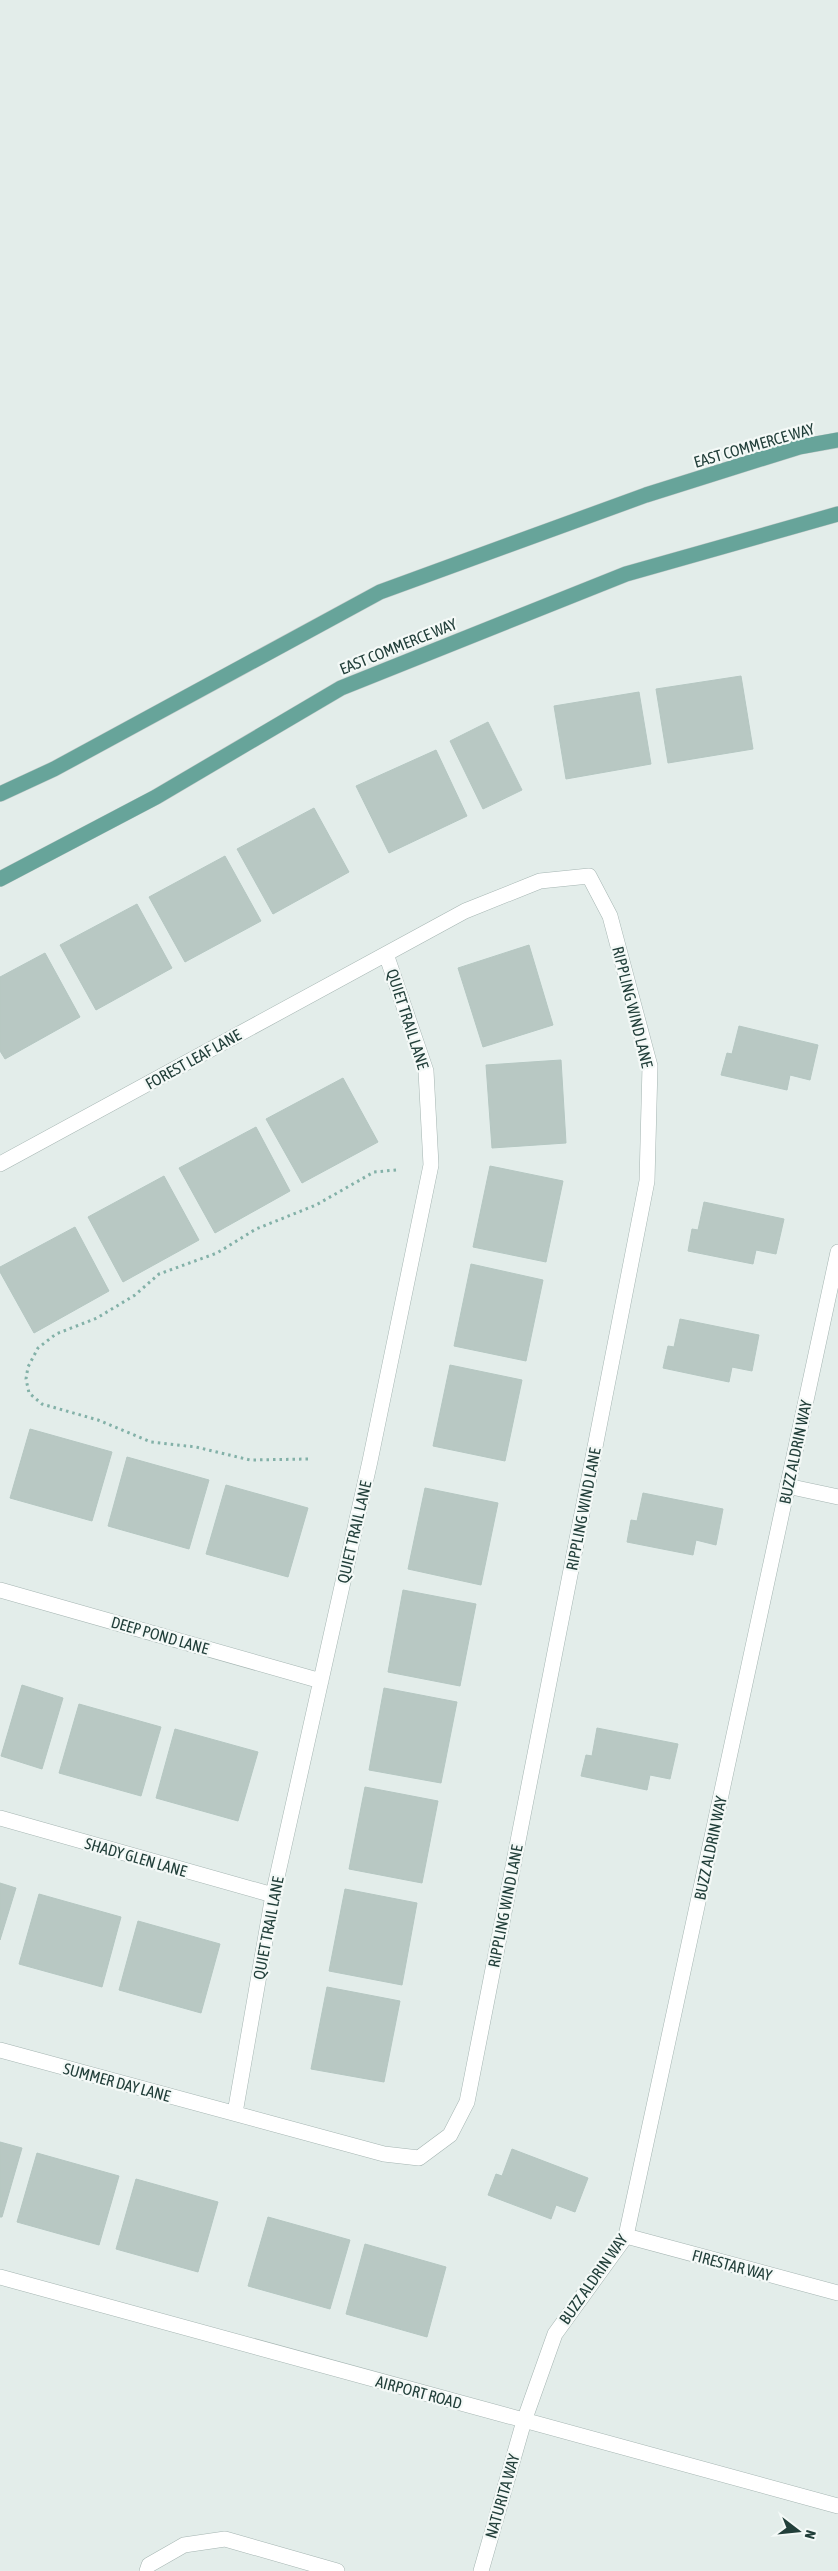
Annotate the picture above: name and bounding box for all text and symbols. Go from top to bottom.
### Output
street label: EAST COMMERCE WAY [692,419,817,471]
street label: EAST COMMERCE WAY [337,614,460,678]
street label: RIPPLING WIND LANE [609,944,657,1070]
street label: QUIET TRAIL LANE [383,967,433,1072]
street label: FOREST LEAF LANE [142,1025,244,1093]
street label: BUZZ ALDRIN WAY [775,1398,815,1506]
street label: RIPPLING WIND LANE [562,1446,604,1572]
street label: QUIET TRAIL LANE [333,1479,375,1585]
street label: DEEP POND LANE [109,1612,211,1658]
street label: BUZZ ALDRIN WAY [690,1794,730,1902]
street label: SHADY GLEN LANE [83,1834,189,1880]
street label: RIPPLING WIND LANE [484,1843,526,1969]
street label: QUIET TRAIL LANE [249,1875,287,1981]
street label: SUMMER DAY LANE [61,2059,173,2105]
street label: BUZZ ALDRIN WAY [555,2230,631,2327]
street label: FIRESTAR WAY [690,2246,775,2285]
street label: AIRPORT ROAD [374,2372,464,2412]
street label: NATURITA WAY [481,2451,523,2540]
north arrow [773,2506,823,2556]
text: N [802,2528,819,2541]

